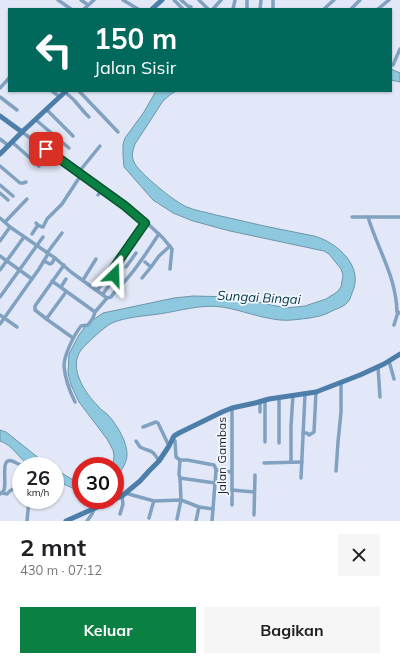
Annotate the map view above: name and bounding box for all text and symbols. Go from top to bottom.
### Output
text: 150 m [94,21,177,56]
icon: left [28,24,80,76]
text: Jalan Sisir [94,56,176,79]
pin [29,132,63,166]
icon: arrive [35,138,57,160]
position arrow [93,254,135,296]
water label: Sungai Bingai [217,287,302,307]
street label: Jalan Gambas [214,417,229,495]
speed limit sign: 30 [72,457,124,509]
text: 26 [26,465,50,490]
text: km/h [27,486,49,499]
text: 2 mnt [20,532,86,562]
button: close [338,534,380,576]
text: 430 m · 07:12 [20,562,102,578]
button: Keluar [20,607,196,653]
button: Bagikan [204,607,380,653]

